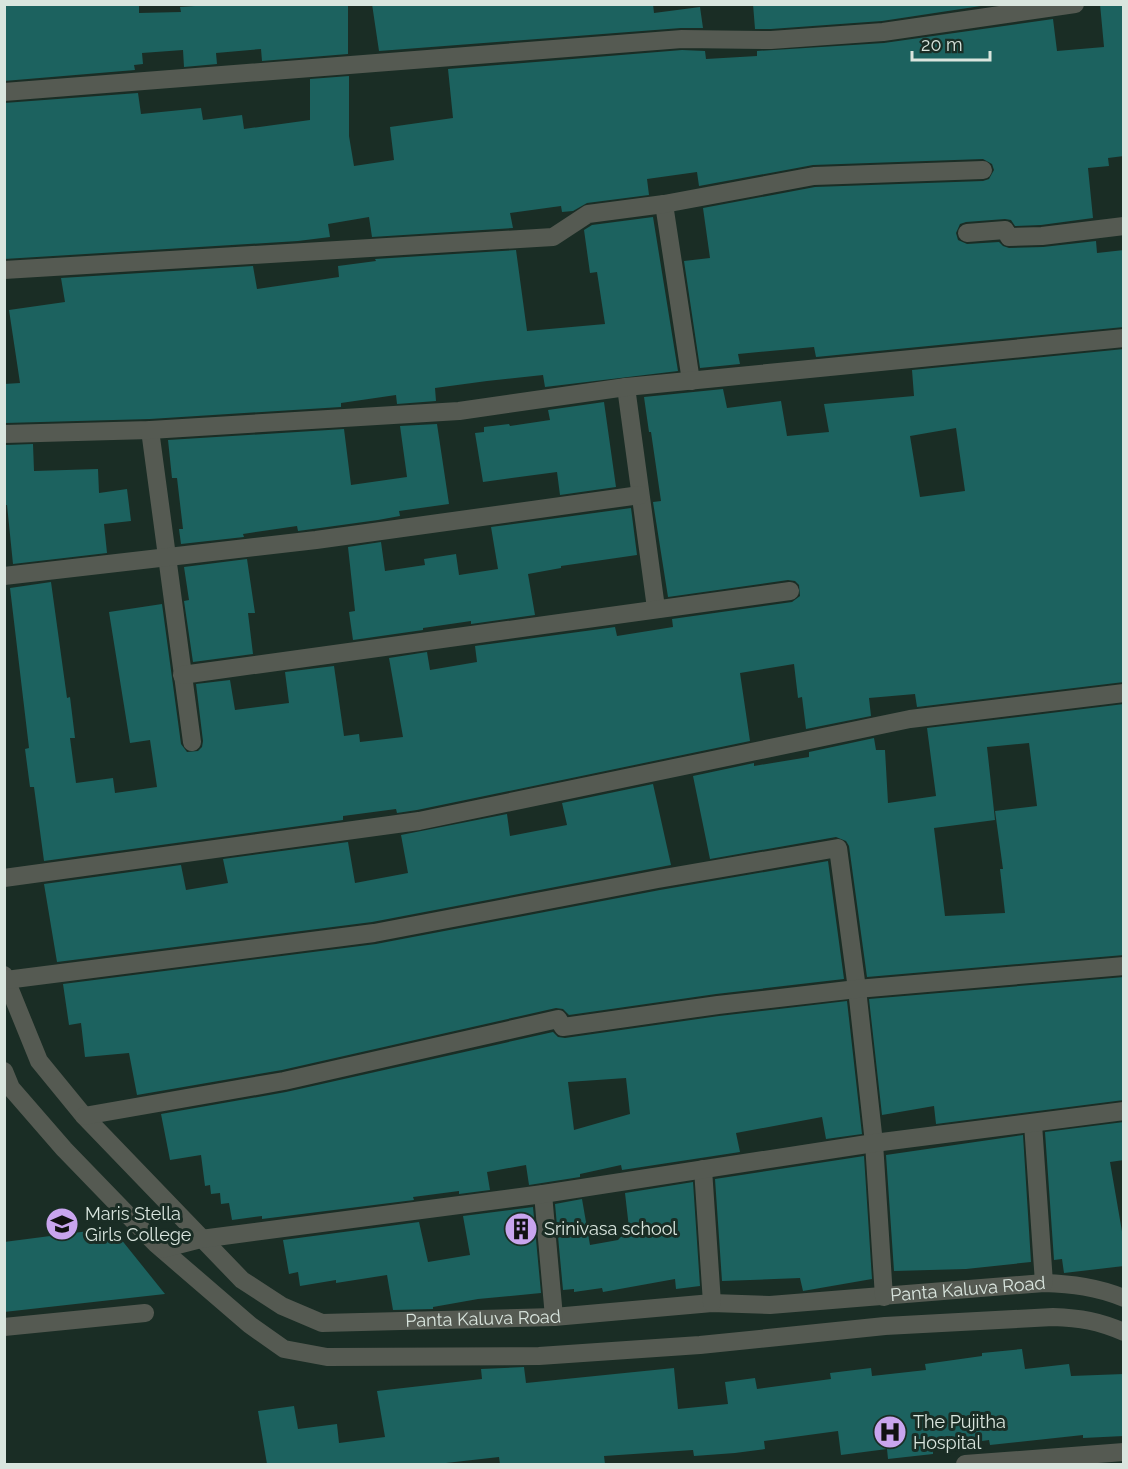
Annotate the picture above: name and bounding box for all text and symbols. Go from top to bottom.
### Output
scale bar [912,24,990,62]
text: 20 m [921,34,963,55]
place label: Maris Stella Girls College [85,1203,192,1245]
school or university icon: Maris Stella Girls College [44,1206,80,1242]
building icon: Srinivasa school [503,1211,539,1247]
place label: Srinivasa school [544,1218,677,1239]
street label: Panta Kaluva Road [889,1272,1046,1305]
street label: Panta Kaluva Road [405,1305,562,1331]
place label: The Pujitha Hospital [913,1411,1006,1453]
hospital icon: The Pujitha Hospital [872,1414,908,1450]

